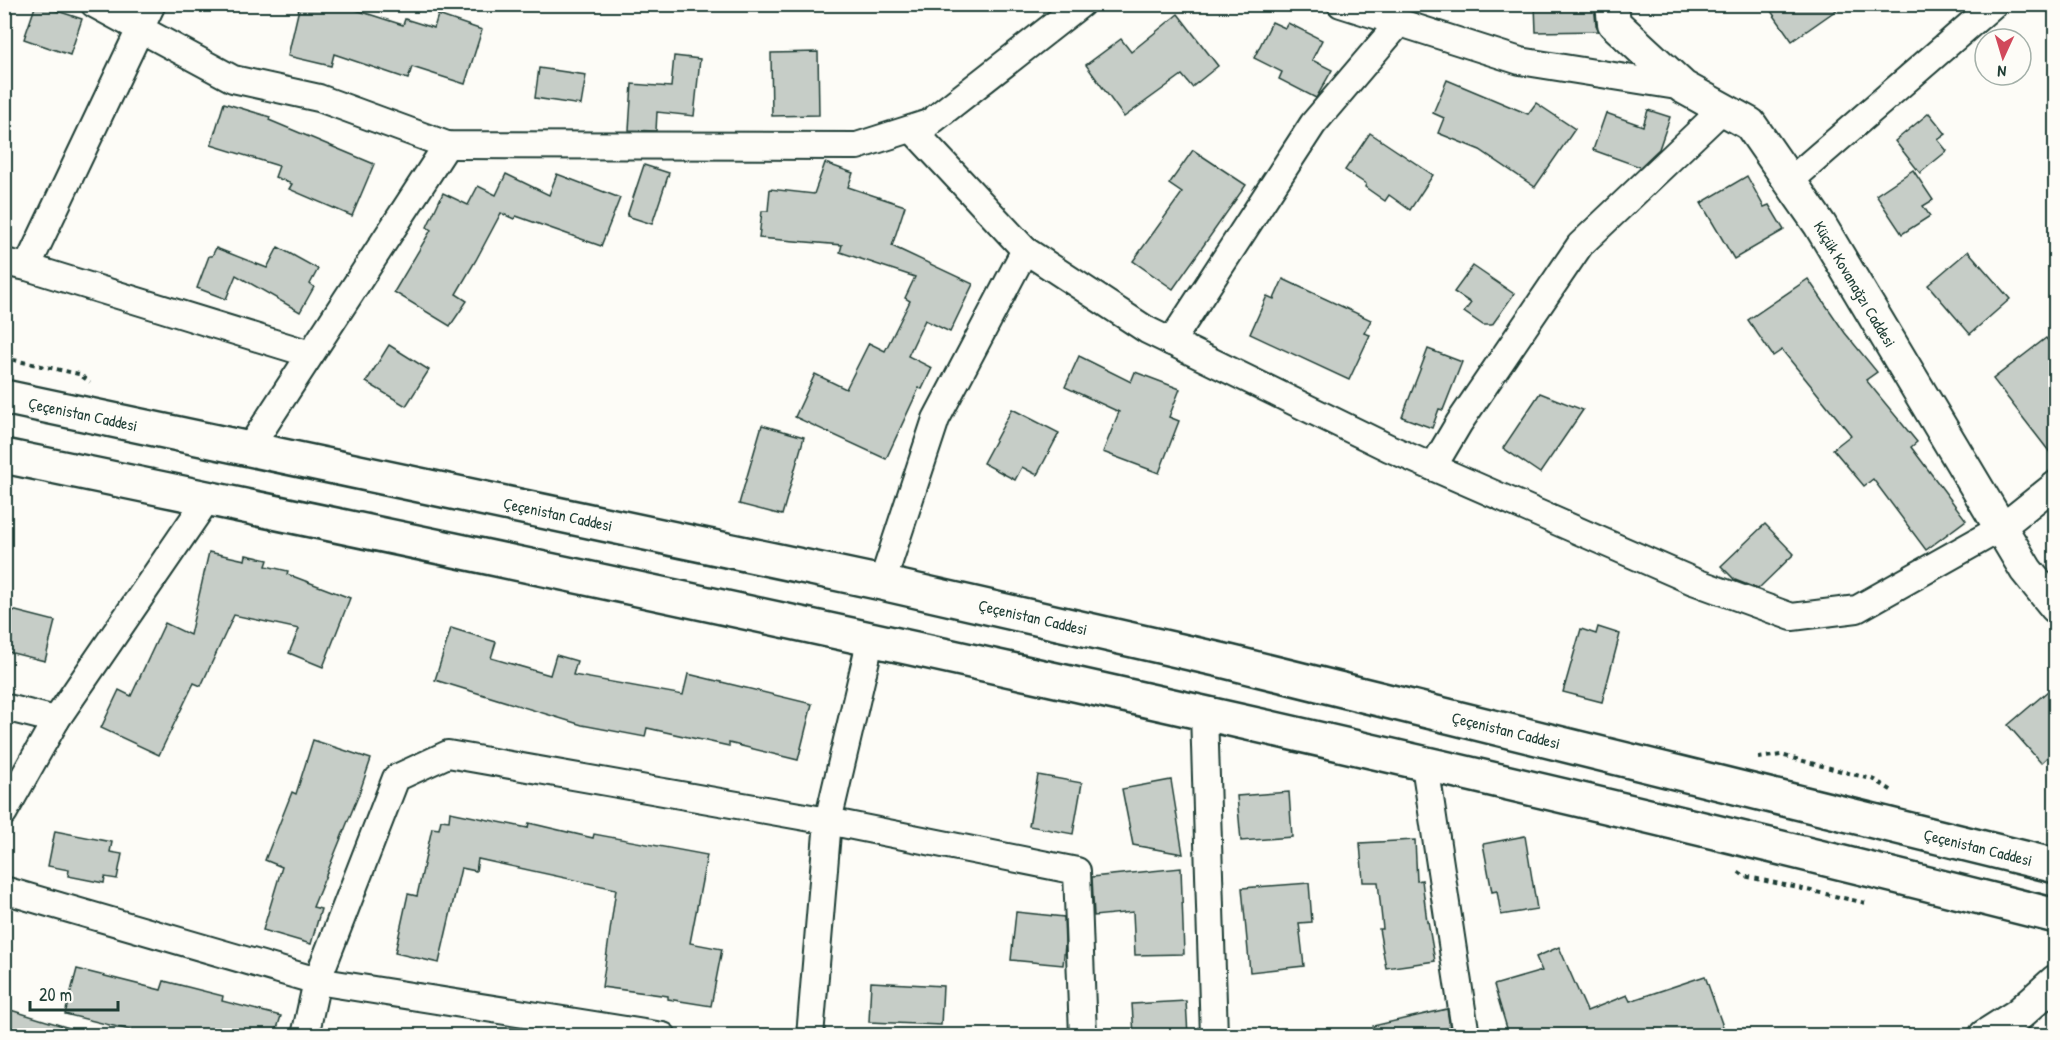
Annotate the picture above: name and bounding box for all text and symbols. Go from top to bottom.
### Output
north arrow [1973,27,2033,87]
text: N [1996,61,2007,83]
street label: Küçük Kovanağzı Caddesi [1809,217,1901,351]
street label: Çeçenistan Caddesi [26,392,140,436]
street label: Çeçenistan Caddesi [501,492,615,536]
street label: Çeçenistan Caddesi [976,594,1090,640]
street label: Çeçenistan Caddesi [1449,706,1563,754]
street label: Çeçenistan Caddesi [1921,823,2035,871]
scale bar [30,974,118,1012]
text: 20 m [39,982,72,1007]

